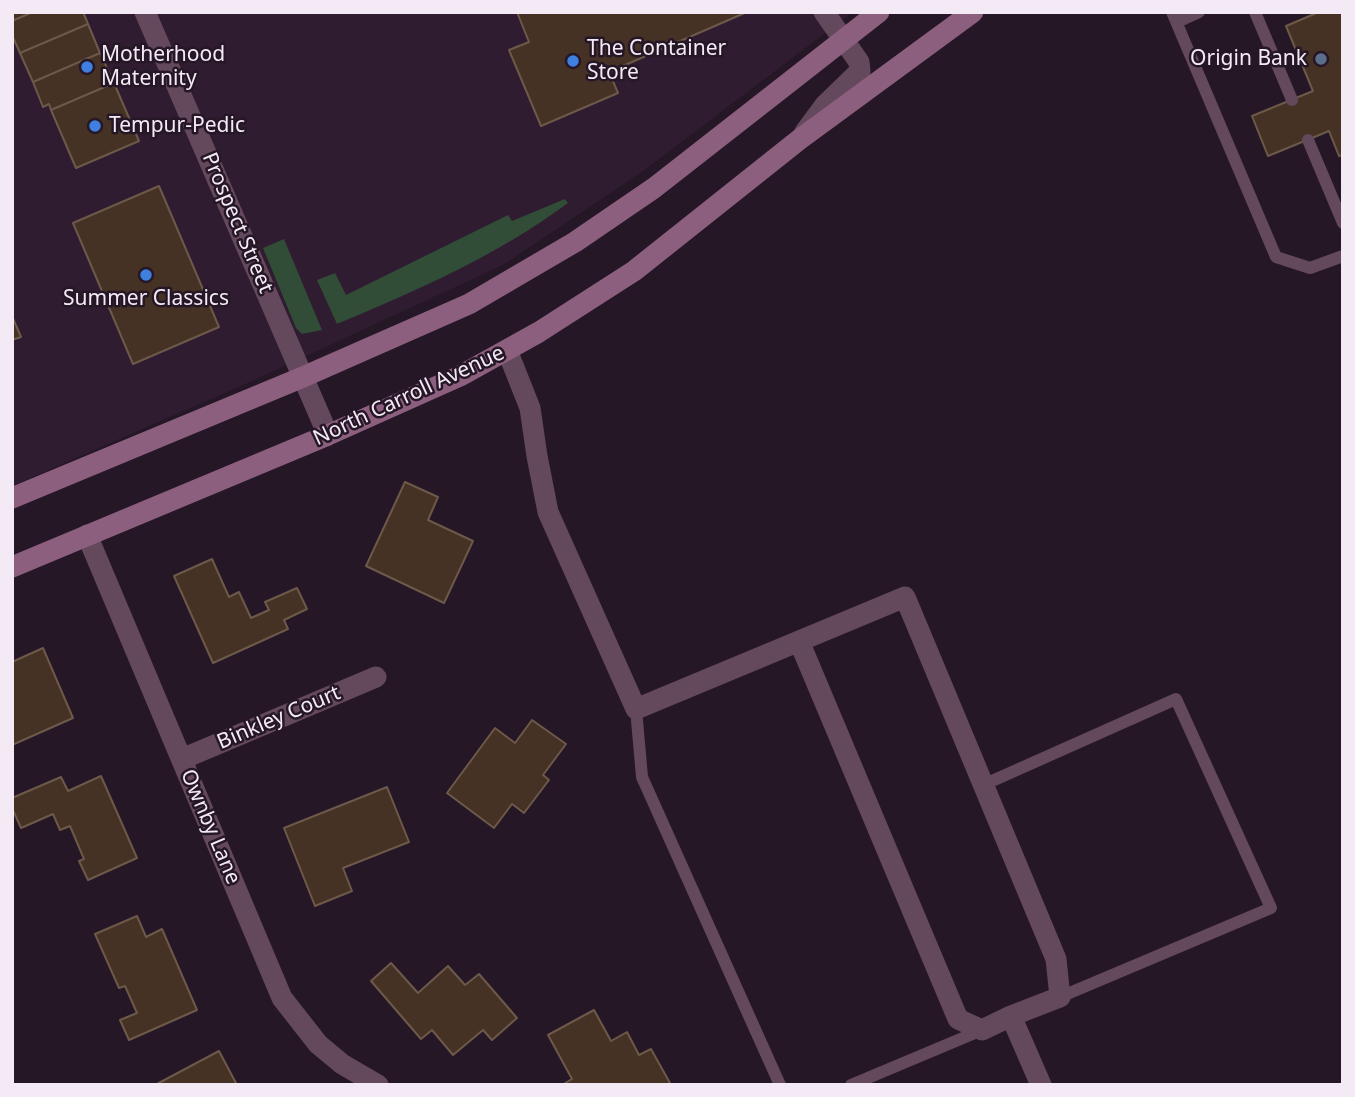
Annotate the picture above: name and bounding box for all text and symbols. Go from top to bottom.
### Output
place label: The Container Store [587,36,726,86]
place label: Motherhood Maternity [101,42,225,92]
place label: Origin Bank [1190,46,1307,72]
marker: Origin Bank [1313,51,1329,67]
marker: The Container Store [565,53,581,69]
marker: Motherhood Maternity [79,59,95,75]
place label: Tempur-Pedic [109,113,245,139]
marker: Tempur-Pedic [87,118,103,134]
street label: Prospect Street [196,149,278,297]
marker: Summer Classics [138,267,154,283]
place label: Summer Classics [63,286,229,312]
street label: North Carroll Avenue [309,341,509,451]
street label: Binkley Court [214,681,344,755]
street label: Ownby Lane [175,766,245,888]

